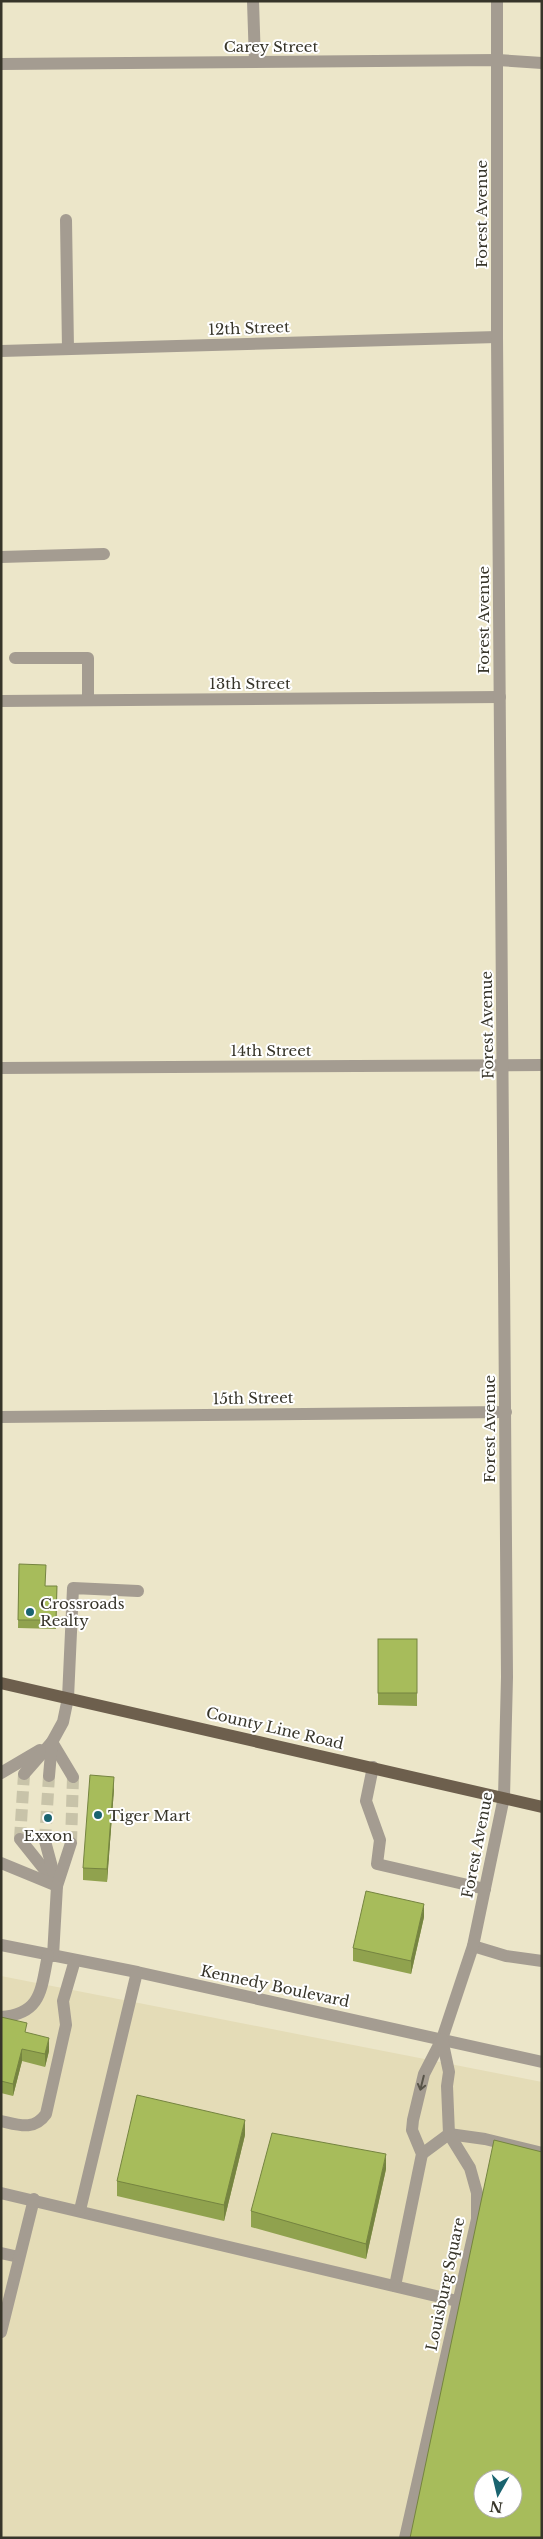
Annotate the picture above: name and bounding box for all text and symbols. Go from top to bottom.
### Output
street label: Carey Street [224,37,318,56]
street label: Forest Avenue [472,160,491,268]
street label: 12th Street [208,317,290,339]
street label: Forest Avenue [474,566,493,674]
street label: 13th Street [209,674,291,693]
street label: Forest Avenue [477,971,497,1079]
street label: 14th Street [231,1041,312,1060]
street label: Forest Avenue [480,1375,499,1483]
street label: 15th Street [213,1388,294,1408]
place label: Crossroads Realty [40,1594,125,1630]
marker: Crossroads Realty [24,1606,36,1618]
street label: County Line Road [204,1703,346,1753]
street label: Forest Avenue [457,1790,497,1900]
place label: Tiger Mart [108,1806,191,1825]
marker: Tiger Mart [92,1809,104,1821]
marker: Exxon [42,1812,54,1824]
place label: Exxon [24,1826,73,1845]
street label: Kennedy Boulevard [199,1961,351,2011]
one-way arrow [417,2075,426,2091]
street label: Louisburg Square [422,2215,468,2353]
north arrow [473,2469,523,2519]
text: N [488,2497,504,2517]

